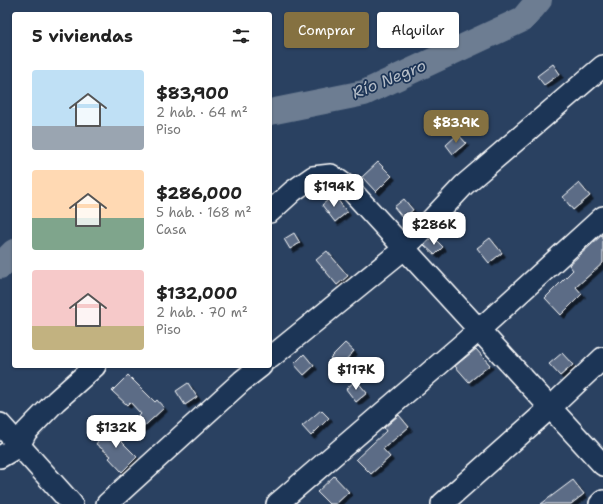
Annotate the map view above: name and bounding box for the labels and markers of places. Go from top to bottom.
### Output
pin: $83.9K [423,110,489,144]
pin: $194K [306,174,362,208]
pin: $286K [406,212,462,246]
pin: $117K [328,357,384,391]
pin: $132K [88,415,144,449]

